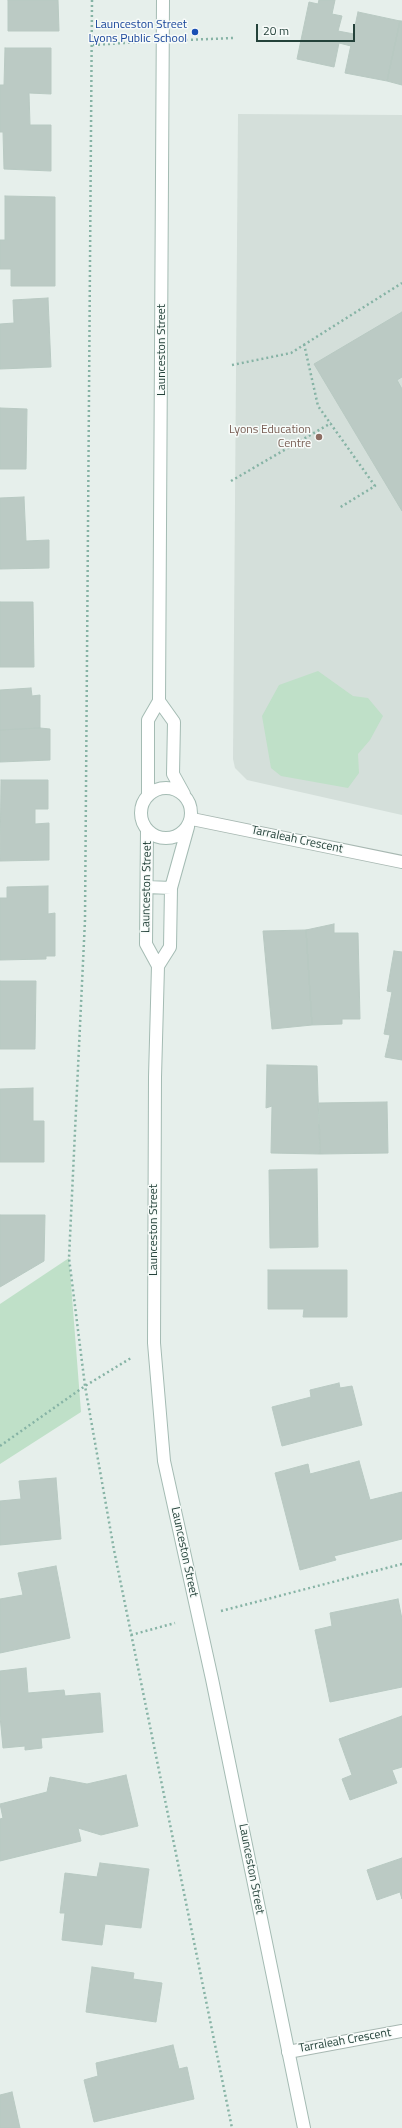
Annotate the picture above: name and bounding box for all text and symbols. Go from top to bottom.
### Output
scale bar [258,16,357,42]
place label: Launceston Street Lyons Public School [88,18,187,46]
text: 20 m [263,21,289,40]
marker: Launceston Street Lyons Public School [190,27,200,37]
street label: Launceston Street [155,304,169,396]
place label: Lyons Education Centre [229,423,311,451]
marker: Lyons Education Centre [314,432,324,442]
street label: Tarraleah Crescent [250,823,344,857]
street label: Launceston Street [139,841,155,933]
street label: Launceston Street [147,1184,161,1276]
street label: Launceston Street [167,1506,201,1598]
street label: Launceston Street [235,1822,267,1916]
street label: Tarraleah Crescent [298,2026,392,2056]

